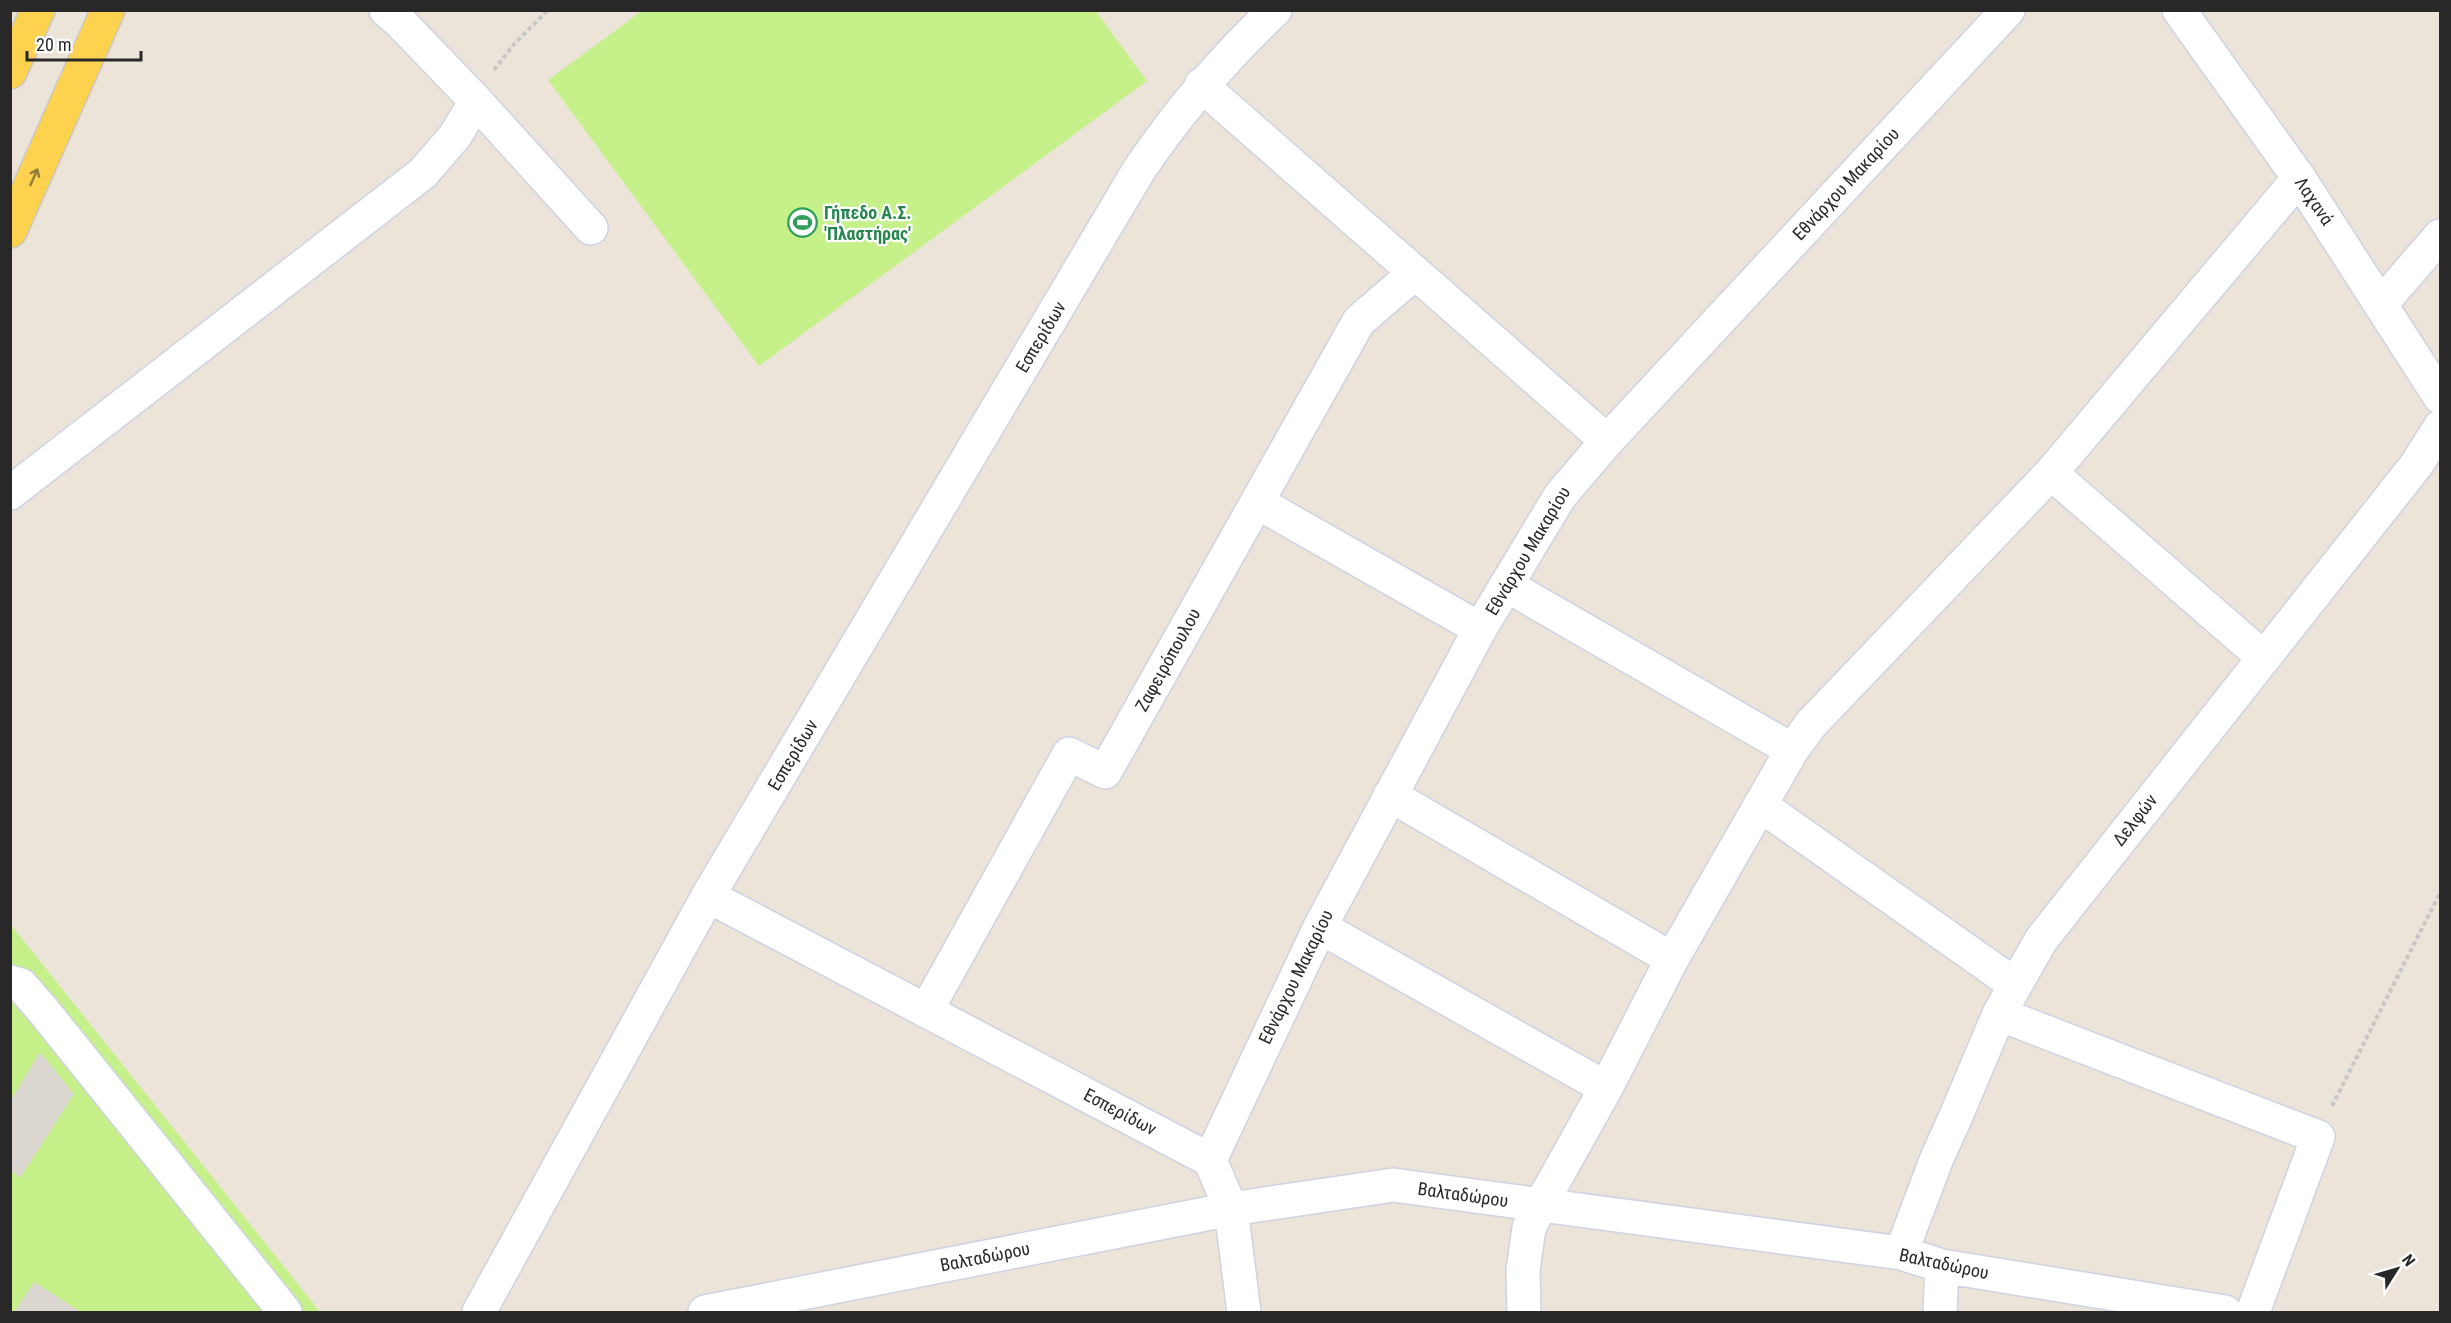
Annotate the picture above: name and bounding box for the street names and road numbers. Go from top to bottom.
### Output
street label: Εθνάρχου Μακαρίου [1788,123,1903,244]
street label: Λαχανά [2291,173,2338,229]
street label: Εσπερίδων [1011,297,1070,376]
street label: Εθνάρχου Μακαρίου [1481,483,1574,619]
street label: Ζαφειρόπουλου [1131,605,1205,715]
street label: Εσπερίδων [763,715,822,794]
street label: Δελφών [2108,789,2162,850]
street label: Εθνάρχου Μακαρίου [1254,906,1337,1047]
street label: Εσπερίδων [1080,1084,1160,1140]
street label: Βαλταδώρου [1417,1178,1510,1211]
street label: Βαλταδώρου [938,1238,1032,1276]
street label: Βαλταδώρου [1897,1244,1991,1283]

